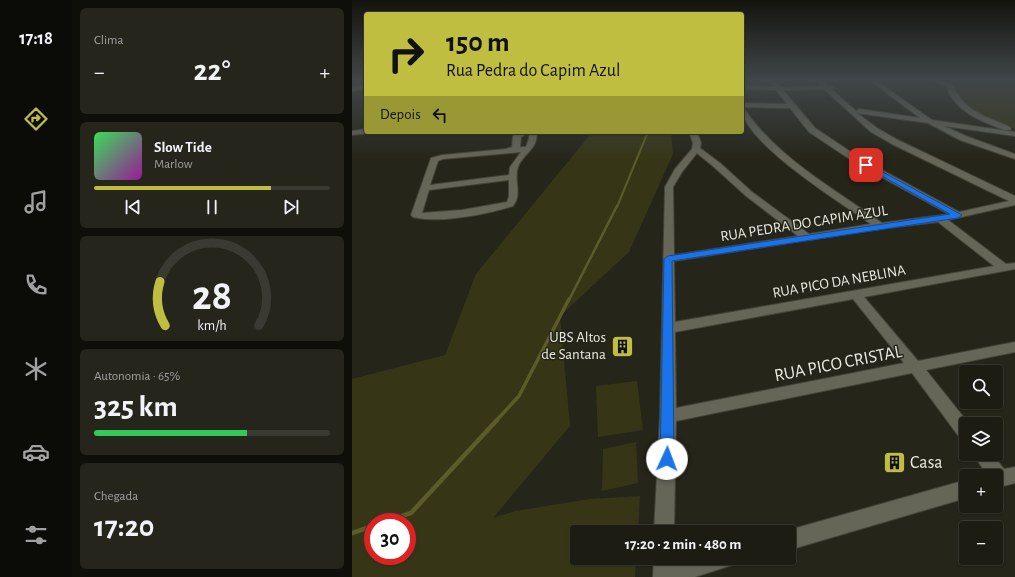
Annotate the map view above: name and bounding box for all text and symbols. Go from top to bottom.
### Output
icon: right [380,28,432,80]
text: 150 m [446,29,510,57]
text: 17:18 [19,30,53,48]
text: Clima [94,34,124,47]
text: 22° [193,56,231,86]
text: − [94,61,105,83]
text: + [319,61,330,83]
text: Rua Pedra do Capim Azul [446,62,620,80]
icon: left [429,104,451,126]
icon: directions [22,105,50,133]
text: Depois [380,107,421,122]
text: Slow Tide [154,140,212,155]
pin [849,148,883,182]
icon: arrive [855,154,877,176]
text: Marlow [154,158,192,171]
icon: music [22,188,50,216]
icon: previous [122,196,144,218]
icon: pause [201,196,223,218]
icon: next [280,196,302,218]
street label: RUA PEDRA DO CAPIM AZUL [719,203,889,244]
street label: RUA PICO DA NEBLINA [771,262,907,301]
icon: phone [22,271,50,299]
text: 28 [192,276,232,317]
text: km/h [197,319,227,333]
place label: UBS Altos de Santana [541,330,606,362]
building icon: UBS Altos de Santana [609,333,635,359]
street label: RUA PICO CRISTAL [773,343,904,385]
icon: climate [22,355,50,383]
map controls [959,365,1003,565]
button: search [959,365,1003,409]
text: Autonomia · 65% [94,370,180,383]
text: 325 km [94,392,178,422]
button: layers [959,417,1003,461]
icon: car [22,438,50,466]
position arrow [646,438,688,480]
building icon: Casa [882,449,908,475]
place label: Casa [910,454,943,472]
button: + [959,469,1003,513]
text: Chegada [94,490,138,503]
text: 17:20 [94,512,154,542]
speed limit sign: 30 [364,513,416,565]
icon: filters [22,521,50,549]
button: − [959,521,1003,565]
text: 17:20 · 2 min · 480 m [625,537,741,552]

